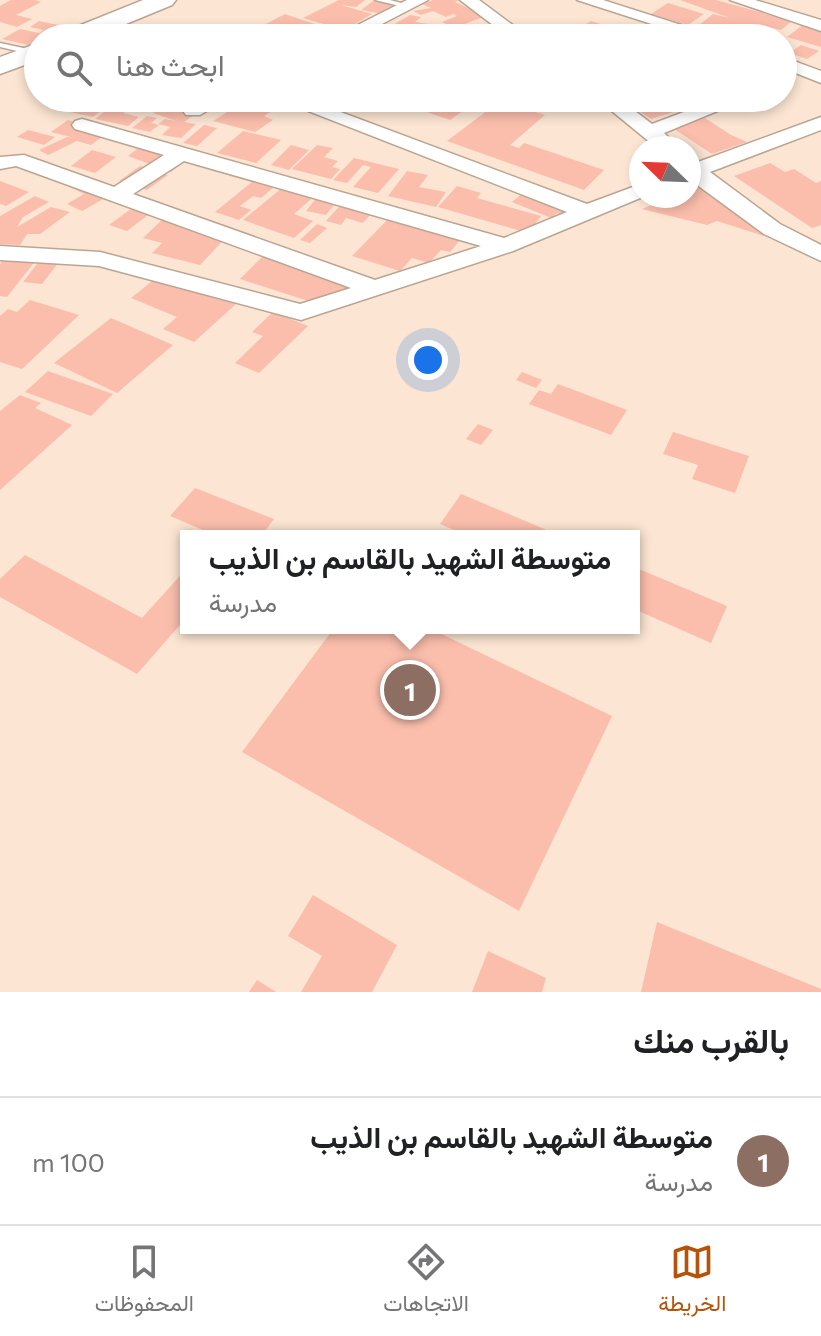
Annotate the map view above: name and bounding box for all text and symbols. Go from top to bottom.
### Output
search box [24,24,797,112]
text: ابحث هنا [116,45,225,82]
icon: search [52,46,96,90]
north arrow [629,136,701,208]
your location [408,340,448,380]
popup [180,530,640,634]
text: متوسطة الشهيد بالقاسم بن الذيب [209,538,611,575]
text: مدرسة [209,586,277,617]
pin: 1 [384,660,436,720]
text: بالقرب منك [633,1018,789,1060]
text: متوسطة الشهيد بالقاسم بن الذيب [310,1117,713,1154]
text: 100 m [32,1146,105,1177]
text: 1 [757,1146,769,1177]
text: مدرسة [644,1165,713,1196]
tab: المحفوظات [95,1240,194,1323]
tab: الاتجاهات [383,1240,469,1323]
tab: الخريطة [658,1240,726,1323]

